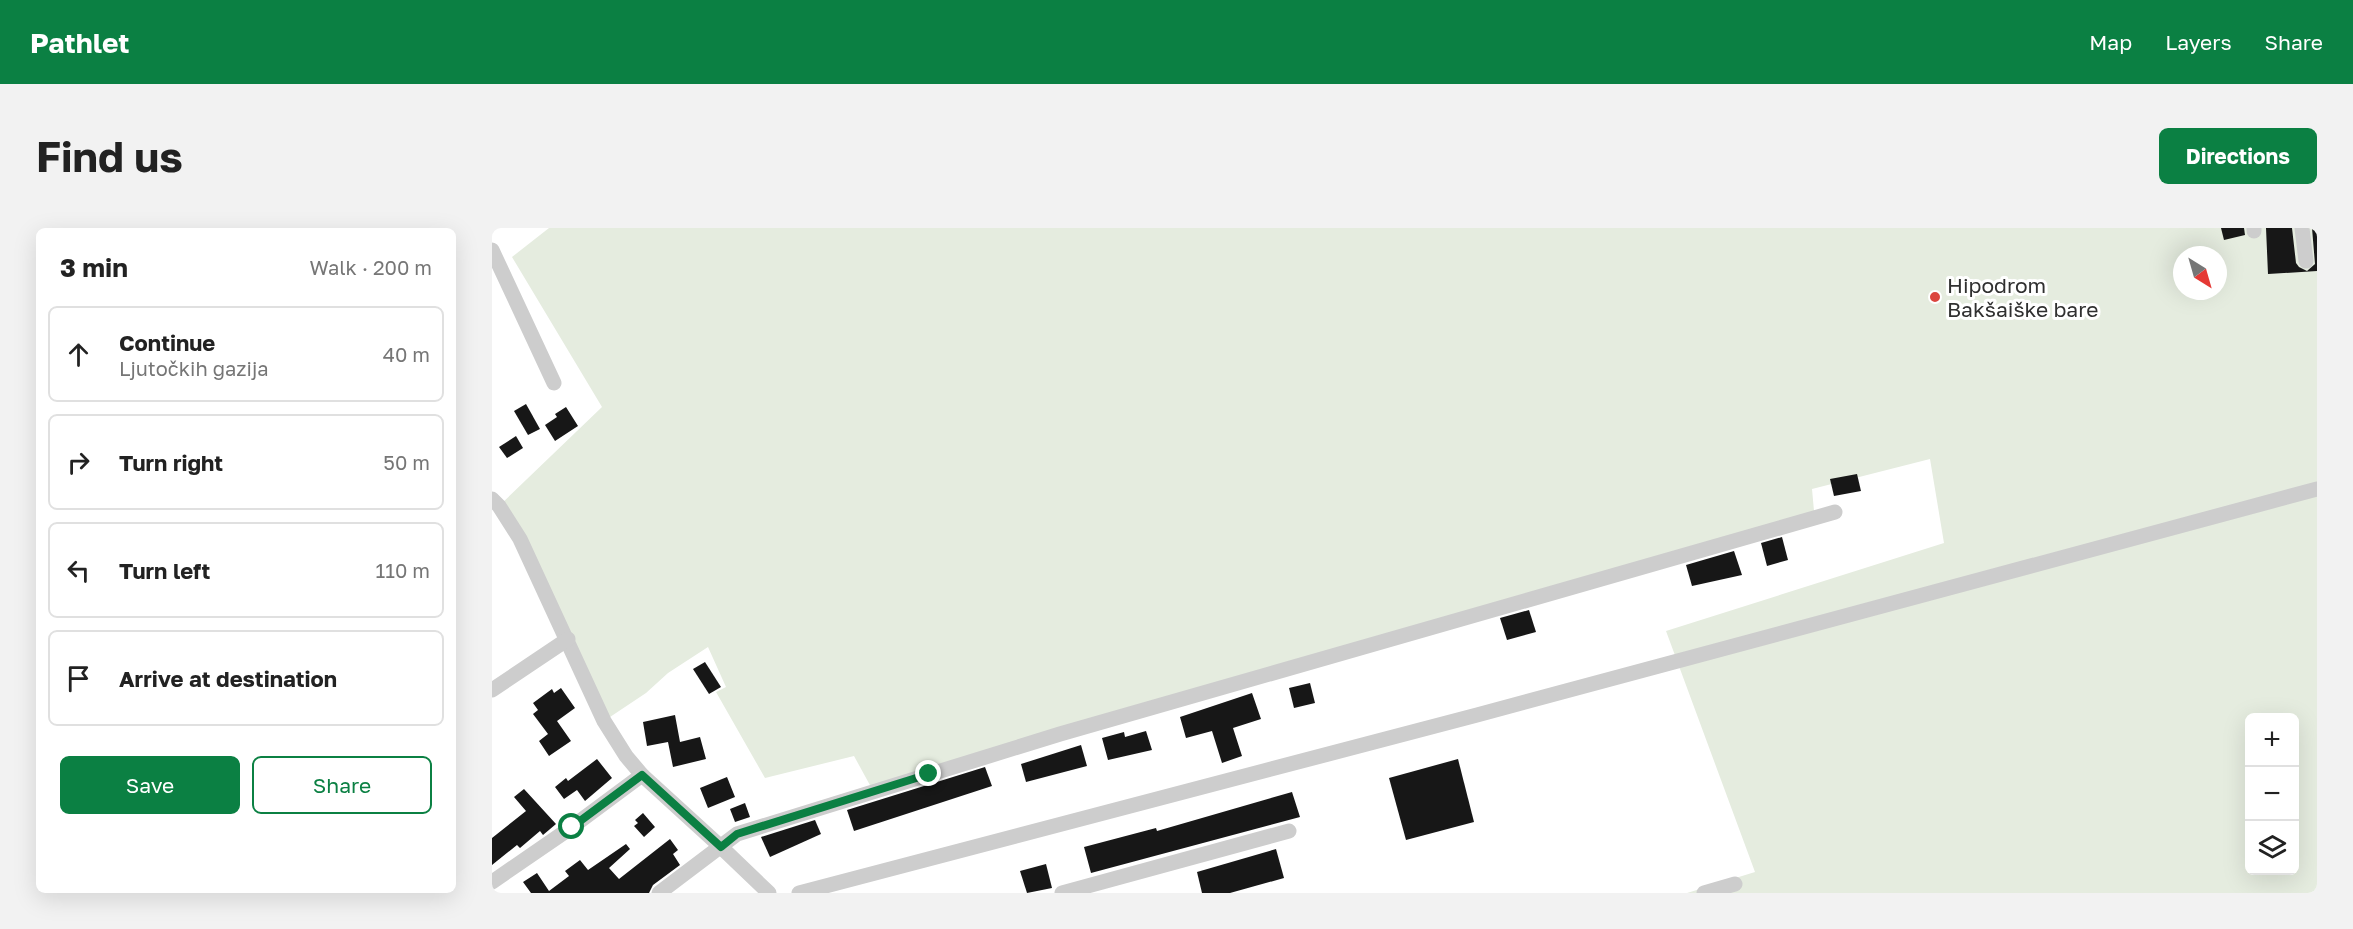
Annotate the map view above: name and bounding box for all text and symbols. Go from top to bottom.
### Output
text: Pathlet [30,26,130,59]
text: Map [2089,29,2132,55]
text: Layers [2165,29,2232,55]
text: Share [2265,29,2323,55]
button: Directions [2159,128,2317,184]
text: Find us [36,131,183,181]
north arrow [2173,246,2227,300]
text: 3 min [60,252,128,283]
text: Walk · 200 m [310,255,432,279]
place label: Hipodrom Bakšaiške bare [1947,272,2098,322]
marker: Hipodrom Bakšaiške bare [1928,290,1942,304]
text: Continue [119,329,215,356]
icon: ahead [62,338,95,371]
text: 40 m [383,342,430,366]
text: Ljutočkih gazija [119,356,269,380]
icon: right [62,446,95,479]
text: Turn right [119,449,223,476]
text: 50 m [383,450,430,474]
icon: left [62,554,95,587]
text: Turn left [119,557,210,584]
text: 110 m [376,558,430,582]
icon: arrive [62,662,95,695]
text: Arrive at destination [119,665,337,692]
map controls [2245,713,2299,875]
button: + [2245,713,2299,767]
button: Save [60,756,240,814]
button: Share [252,756,432,814]
route end [915,760,941,786]
button: − [2245,767,2299,821]
route start [558,813,584,839]
button: layers [2245,821,2299,875]

